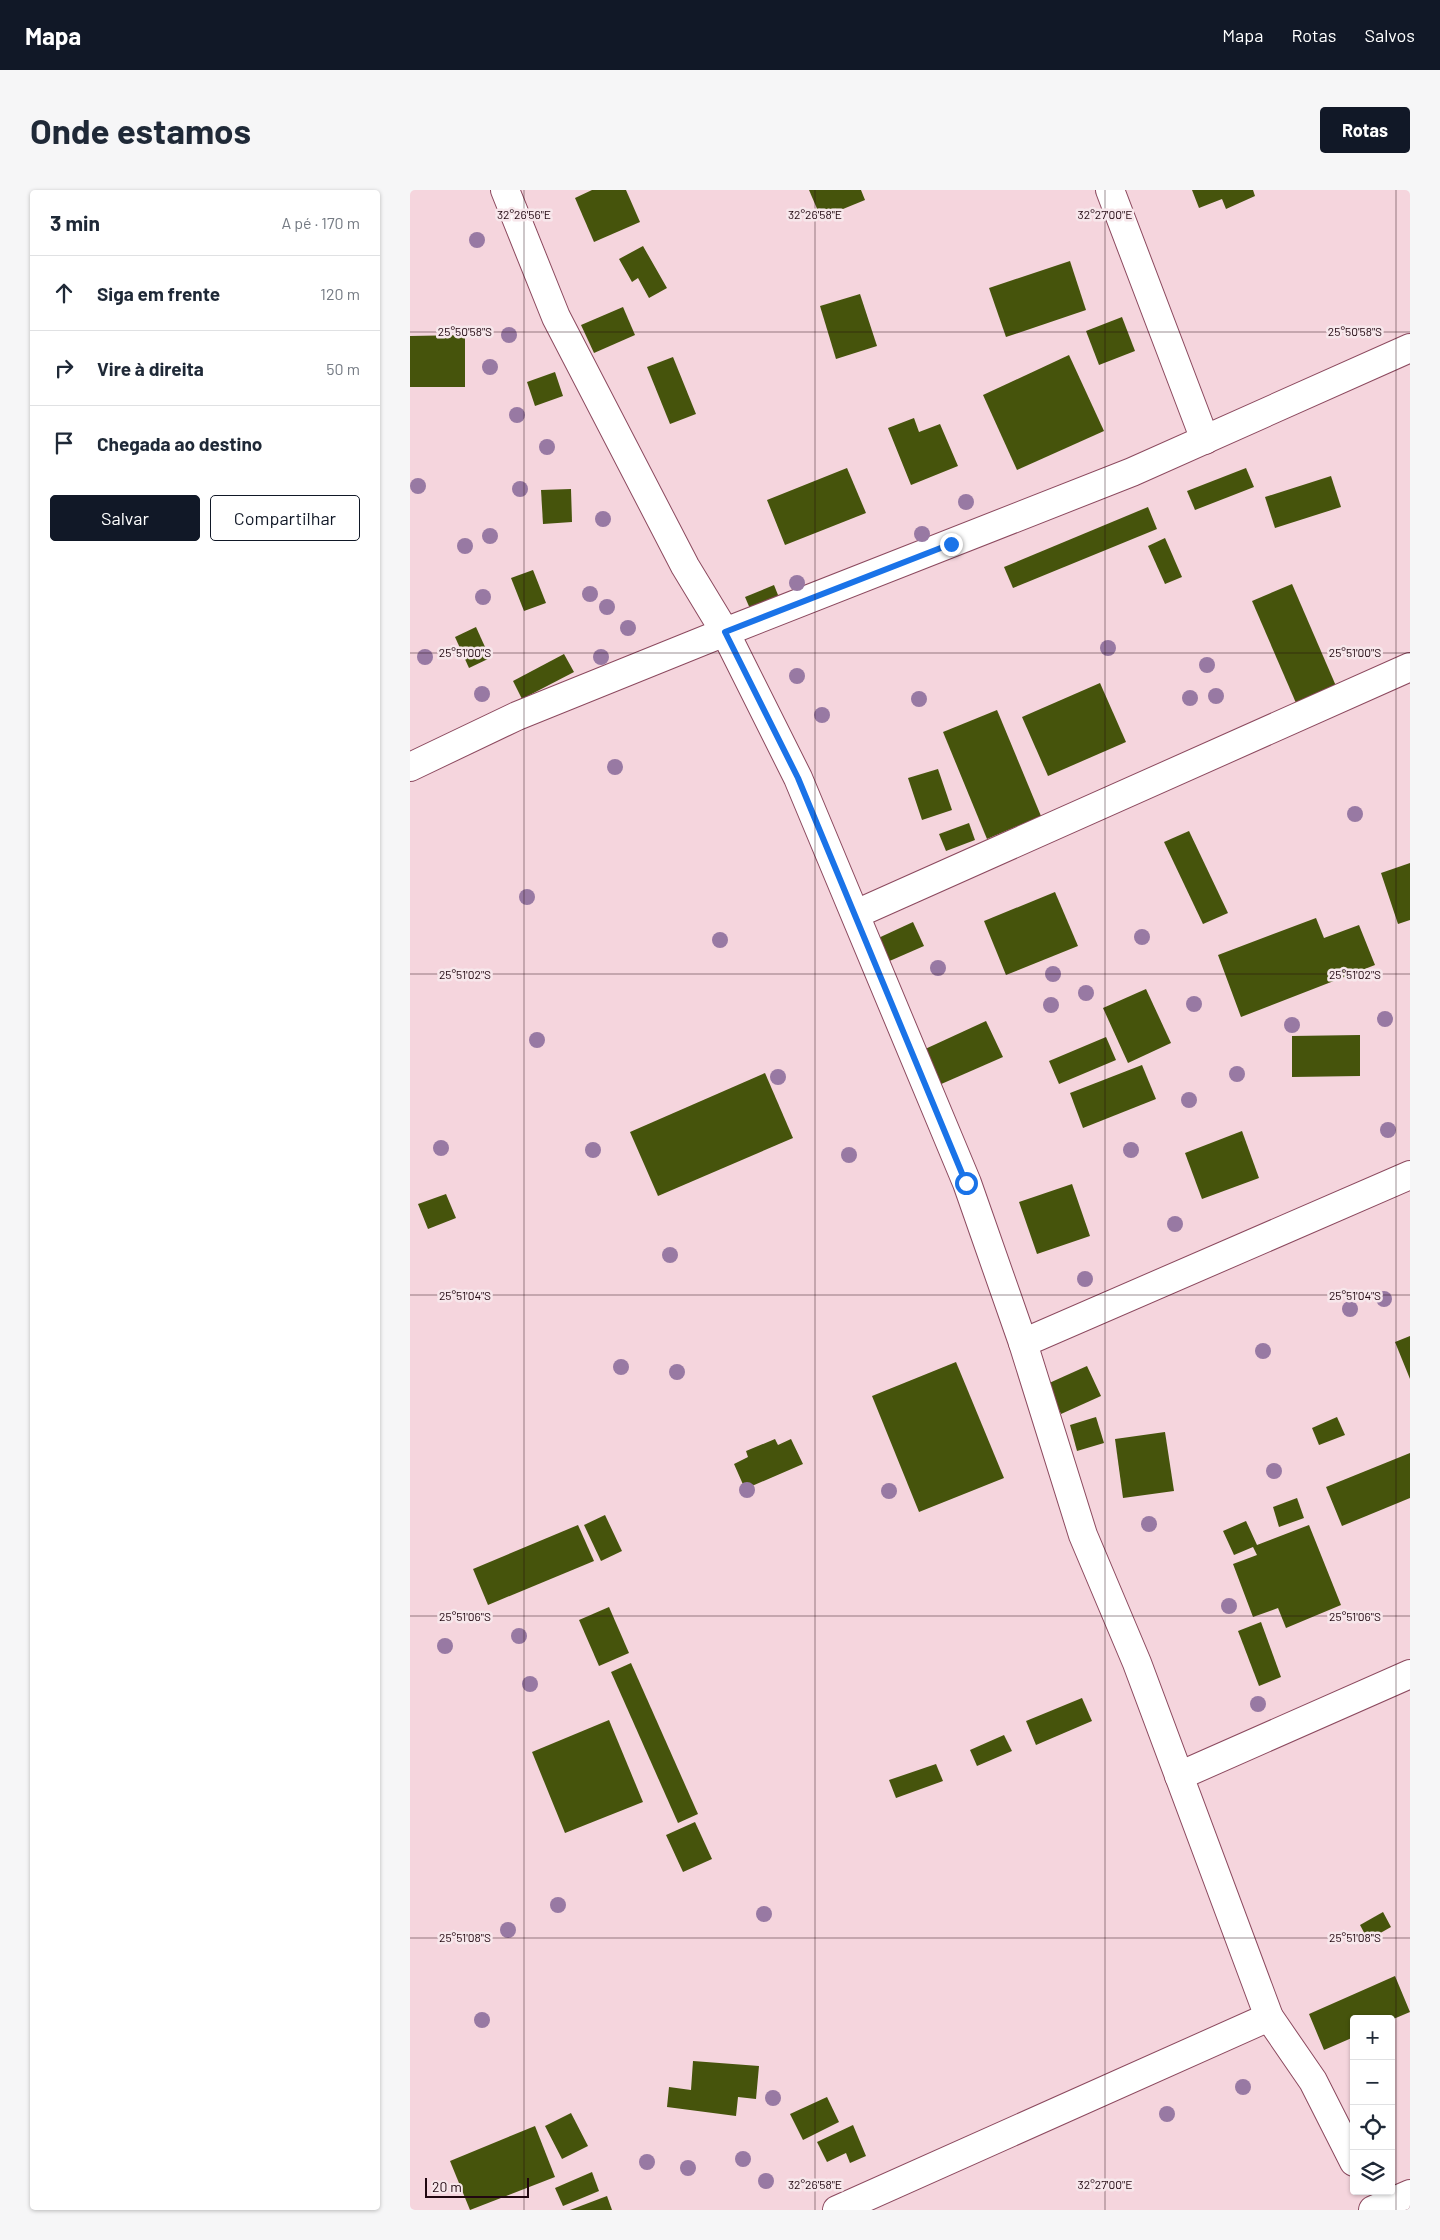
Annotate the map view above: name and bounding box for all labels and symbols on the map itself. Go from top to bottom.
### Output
text: 32°26'56"E [497,207,551,221]
text: 32°26'58"E [788,207,842,221]
text: 32°27'00"E [1078,207,1132,221]
text: 25°50'58"S [438,324,492,338]
text: 25°50'58"S [1328,324,1382,338]
route end [940,533,963,556]
text: 25°51'00"S [439,645,491,659]
text: 25°51'00"S [1329,645,1381,659]
text: 25°51'02"S [439,967,491,981]
text: 25°51'02"S [1329,967,1381,981]
route start [955,1172,978,1195]
text: 25°51'04"S [439,1288,491,1302]
text: 25°51'04"S [1329,1288,1381,1302]
text: 25°51'06"S [439,1609,491,1623]
text: 25°51'06"S [1329,1609,1381,1623]
text: 25°51'08"S [439,1930,491,1944]
text: 25°51'08"S [1329,1930,1381,1944]
scale bar [425,2175,529,2198]
text: 32°26'58"E [788,2177,842,2191]
text: 32°27'00"E [1078,2177,1132,2191]

